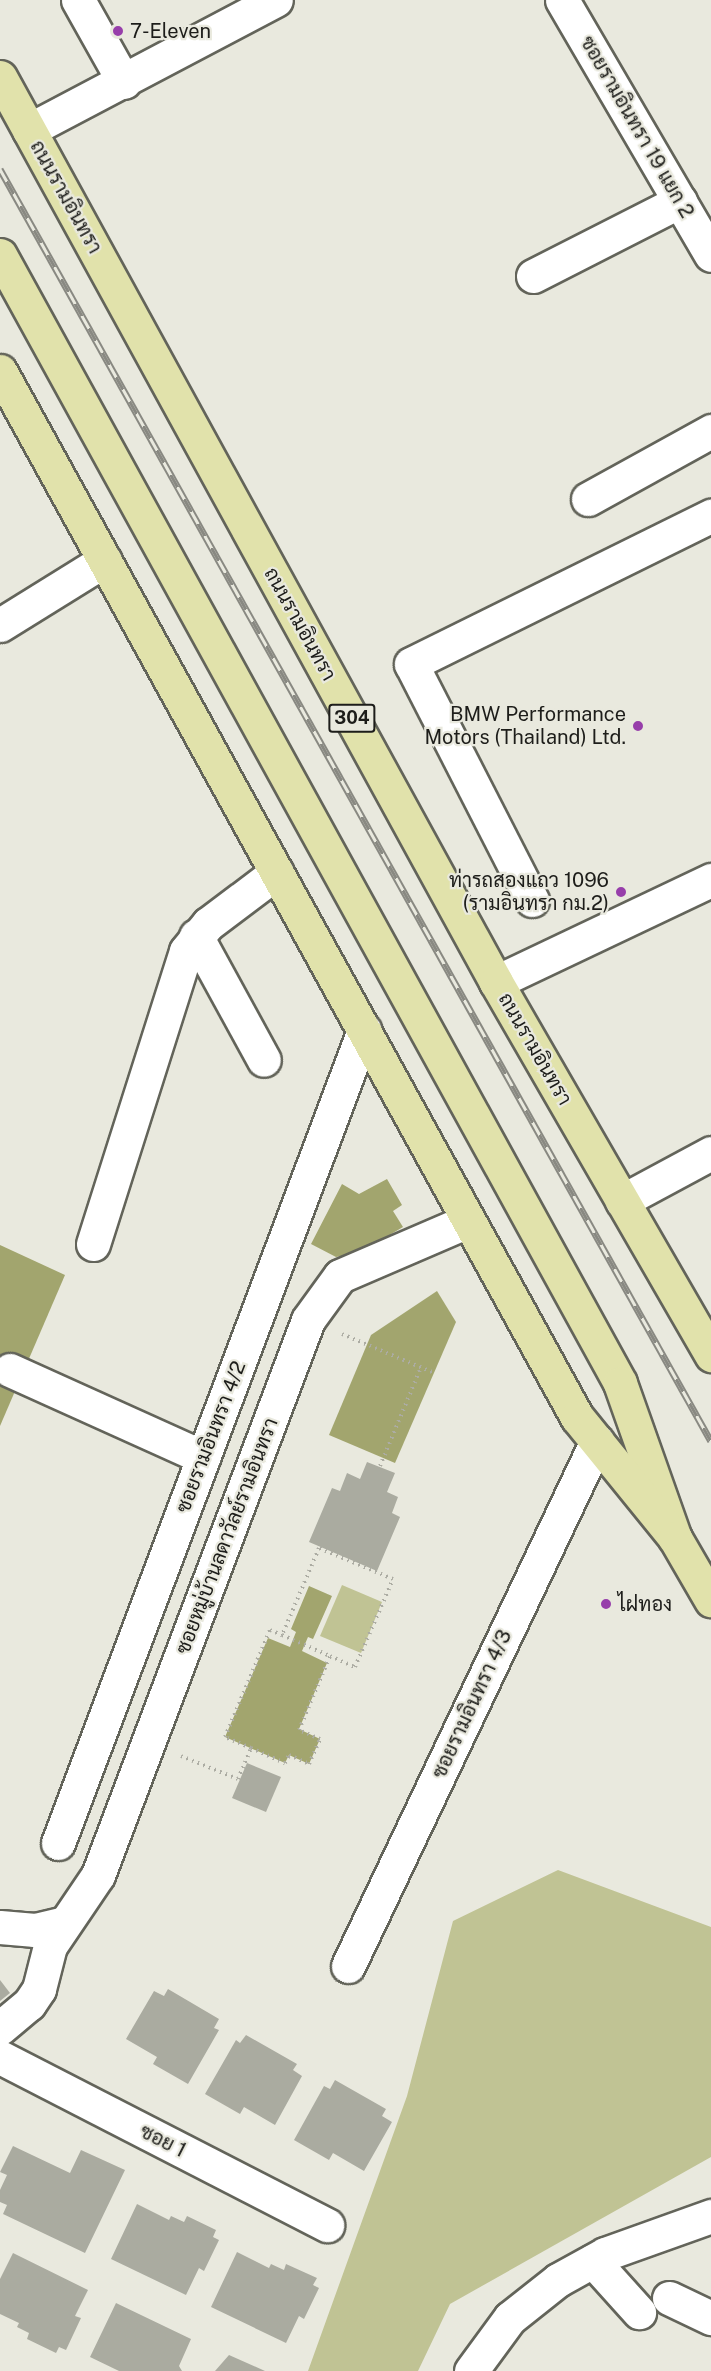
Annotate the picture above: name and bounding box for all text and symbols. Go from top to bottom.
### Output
place label: 7-Eleven [130,19,211,43]
marker: 7-Eleven [111,24,125,38]
street label: ซอยรามอินทรา 19 แยก 2 [575,32,699,222]
street label: ถนนรามอินทรา [25,136,107,258]
street label: ถนนรามอินทรา [259,563,341,685]
place label: BMW Performance Motors (Thailand) Ltd. [424,702,626,749]
road number: 304 [328,703,376,733]
marker: BMW Performance Motors (Thailand) Ltd. [631,719,645,733]
place label: ท่ารถสองแถว 1096 (รามอินทรา กม.2) [449,868,609,915]
marker: ท่ารถสองแถว 1096 (รามอินทรา กม.2) [614,885,628,899]
street label: ถนนรามอินทรา [493,989,577,1109]
street label: ซอยรามอินทรา 4/2 [171,1358,251,1516]
street label: ซอยหมู่บ้านลดาวัลย์รามอินทรา [171,1415,283,1657]
place label: ไฝทอง [618,1592,672,1616]
marker: ไฝทอง [599,1597,613,1611]
street label: ซอยรามอินทรา 4/3 [427,1626,517,1782]
street label: ซอย 1 [136,2119,190,2163]

